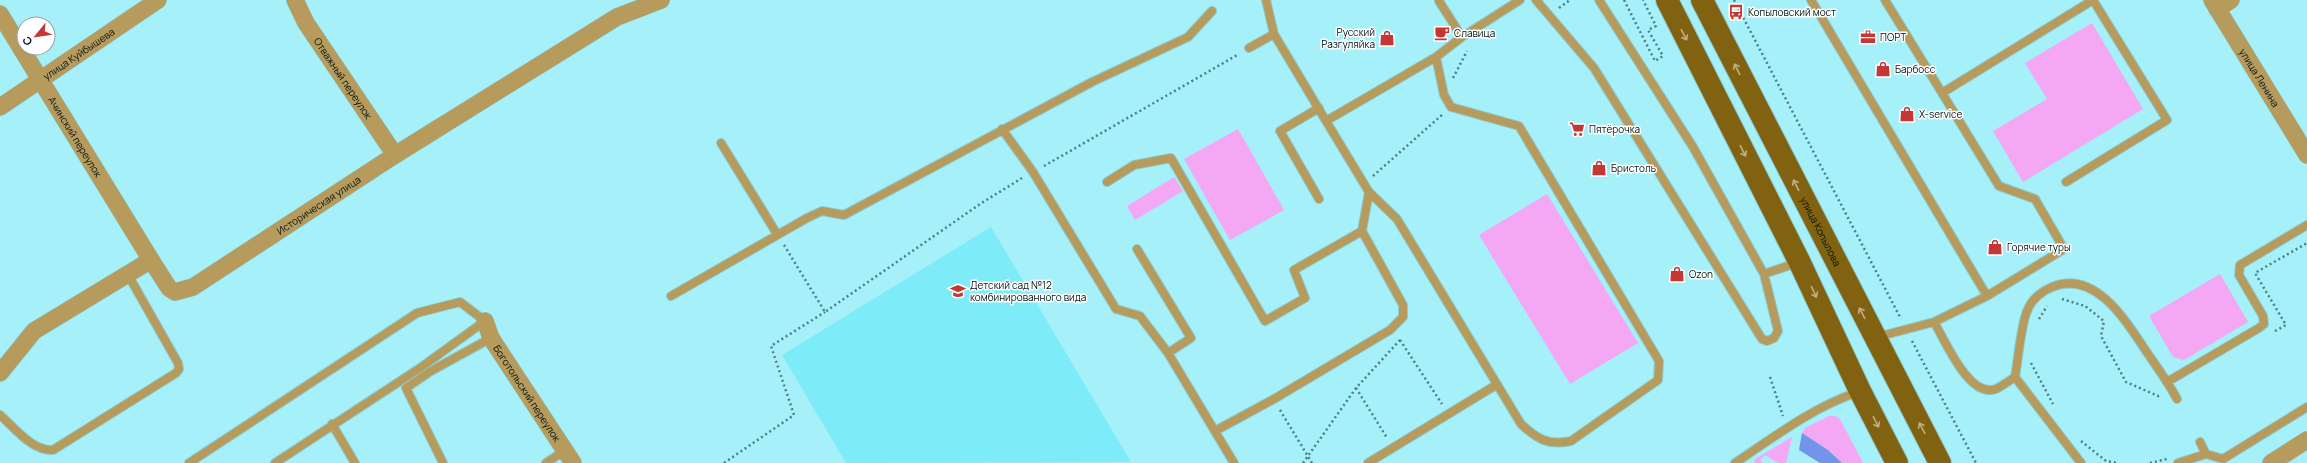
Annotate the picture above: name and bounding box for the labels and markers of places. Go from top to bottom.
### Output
bus stop icon: Копыловский мост [1727,3,1745,21]
place label: Копыловский мост [1748,5,1836,19]
cafe icon: Славица [1433,24,1451,42]
place label: Русский Разгуляйка [1321,25,1375,51]
place label: Славица [1454,26,1495,40]
office icon: ПОРТ [1859,28,1877,46]
shop icon: Русский Разгуляйка [1378,29,1396,47]
place label: ПОРТ [1880,30,1906,44]
shop icon: Барбосс [1874,60,1892,78]
place label: Барбосс [1895,62,1936,76]
shop icon: X-service [1898,105,1916,123]
place label: X-service [1919,107,1962,121]
supermarket icon: Пятёрочка [1568,120,1586,138]
place label: Пятёрочка [1589,122,1640,136]
shop icon: Бристоль [1590,159,1608,177]
place label: Бристоль [1611,161,1656,175]
shop icon: Горячие туры [1986,238,2004,256]
place label: Горячие туры [2007,240,2071,254]
shop icon: Ozon [1668,265,1686,283]
place label: Ozon [1689,267,1713,281]
place label: Детский сад №12 комбинированного вида [970,278,1086,304]
school or university icon: Детский сад №12 комбинированного вида [949,282,967,300]

